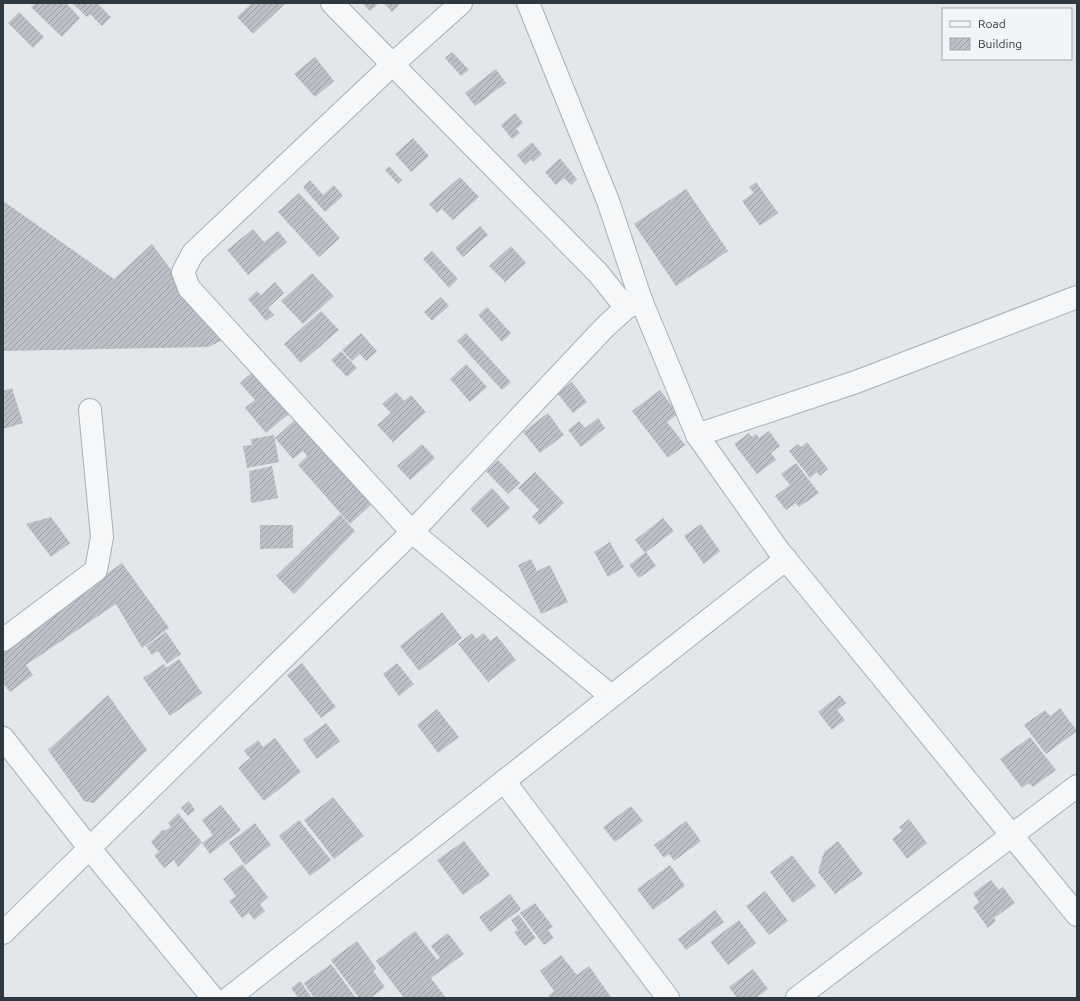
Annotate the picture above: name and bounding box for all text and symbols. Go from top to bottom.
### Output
legend [942,8,1072,60]
text: Road [978,17,1006,30]
text: Building [978,37,1022,50]

